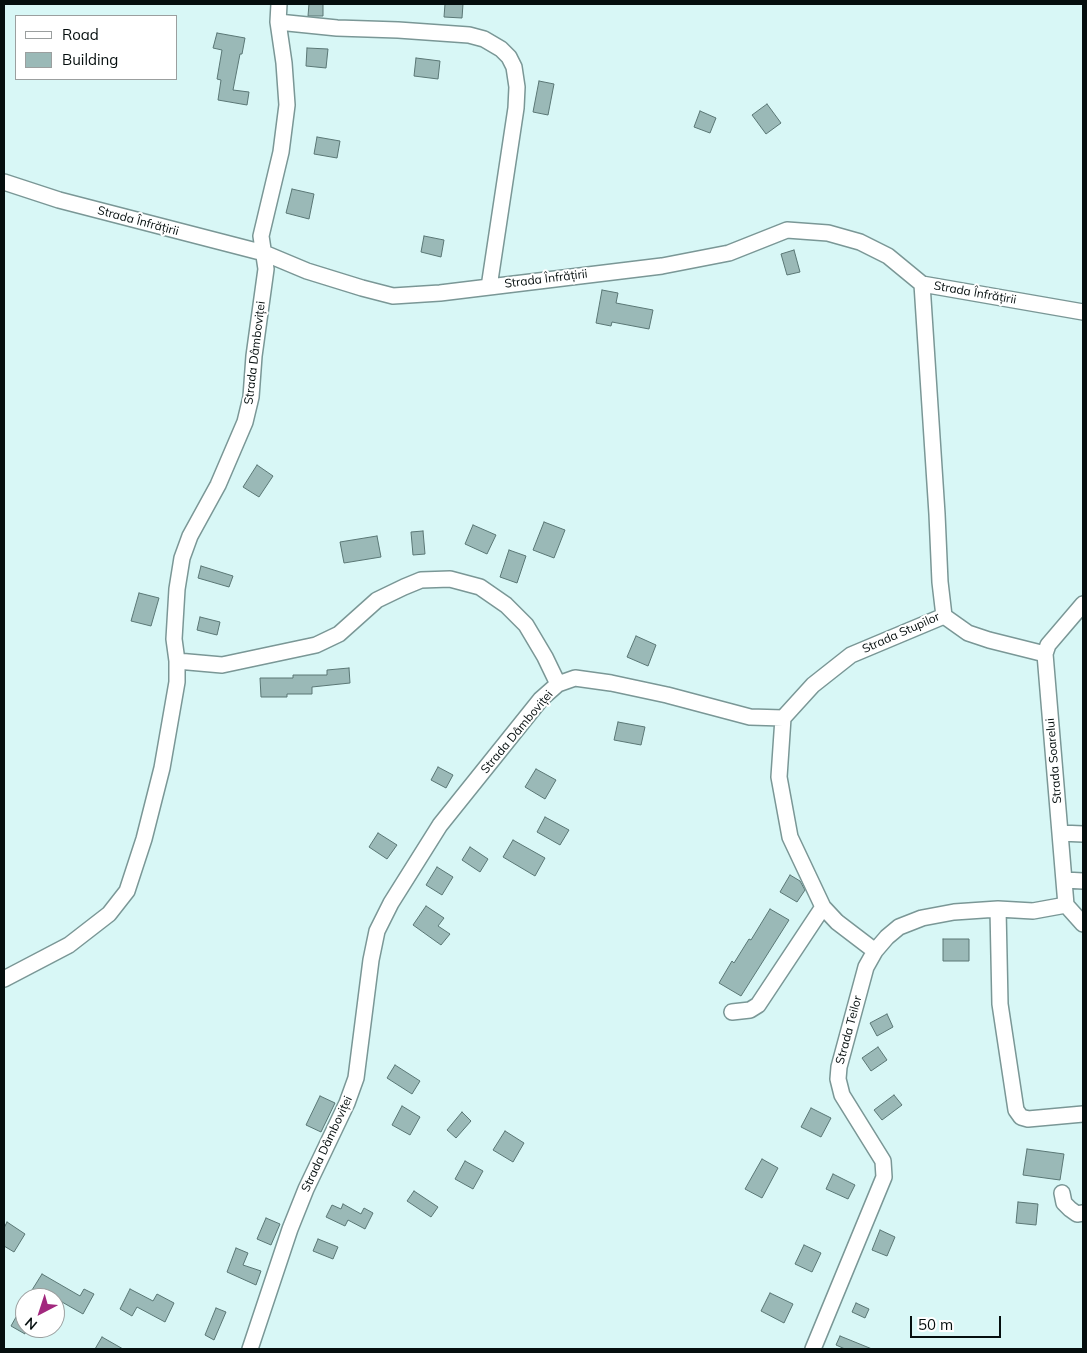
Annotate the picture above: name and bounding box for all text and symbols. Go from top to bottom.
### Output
legend [15,15,178,80]
text: Road [62,25,99,44]
text: Building [62,50,118,69]
street label: Strada Înfrățirii [96,203,180,239]
street label: Strada Înfrățirii [504,267,588,291]
street label: Strada Înfrățirii [933,279,1017,307]
street label: Strada Dâmboviței [242,300,268,406]
street label: Strada Stupilor [860,609,942,657]
street label: Strada Dâmboviței [478,688,556,776]
street label: Strada Soarelui [1043,718,1065,804]
street label: Strada Teilor [833,994,865,1066]
street label: Strada Dâmboviței [298,1094,356,1194]
north arrow [15,1288,65,1338]
scale bar [912,1306,1003,1338]
text: N [21,1313,41,1334]
text: 50 m [918,1315,953,1334]

